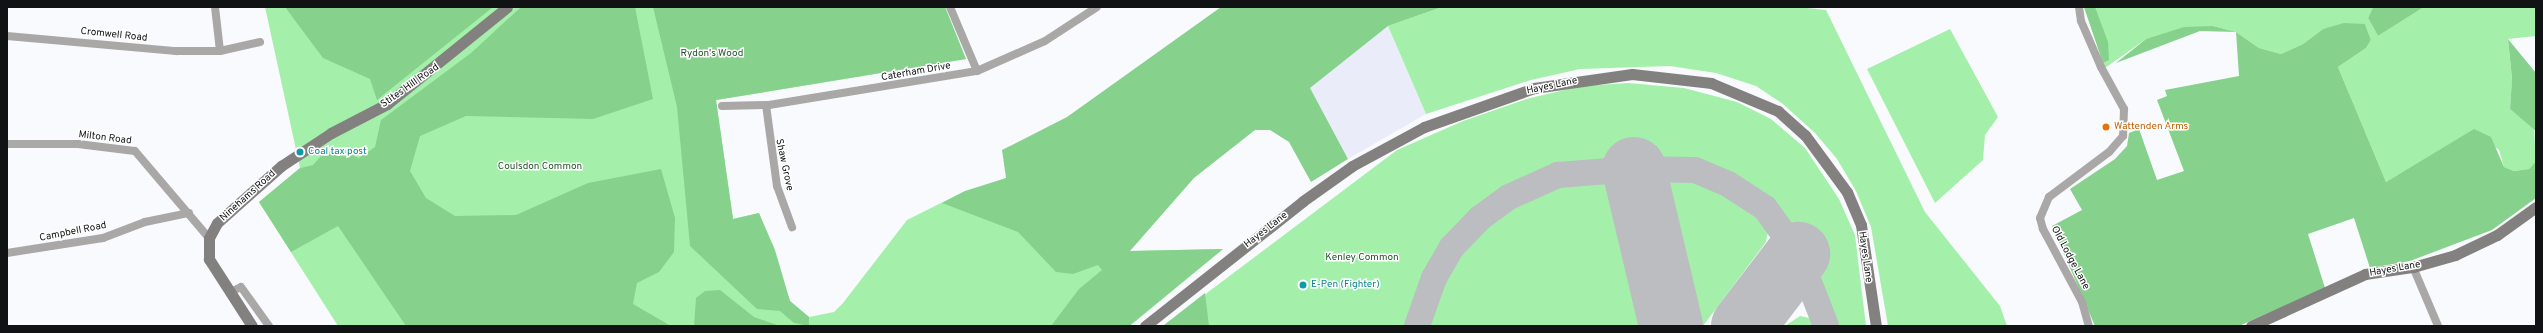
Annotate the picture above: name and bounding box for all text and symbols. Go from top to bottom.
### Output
street label: Cromwell Road [80,26,148,44]
park label: Rydon's Wood [681,48,743,60]
street label: Caterham Drive [880,60,952,84]
street label: Stites Hill Road [379,62,441,110]
street label: Hayes Lane [1525,75,1579,97]
place label: Wattenden Arms [2114,121,2189,133]
marker: Wattenden Arms [2101,122,2111,132]
street label: Milton Road [78,129,132,147]
street label: Shaw Grove [773,138,795,192]
place label: Coal tax post [308,146,367,158]
marker: Coal tax post [295,147,305,157]
park label: Coulsdon Common [498,161,582,173]
street label: Ninehams Road [218,168,278,224]
street label: Hayes Lane [1242,209,1290,251]
street label: Campbell Road [38,220,108,244]
street label: Old Lodge Lane [2048,224,2092,292]
street label: Hayes Lane [1855,231,1875,283]
park label: Kenley Common [1325,252,1399,264]
street label: Hayes Lane [2369,259,2421,279]
place label: E-Pen (Fighter) [1311,279,1380,291]
marker: E-Pen (Fighter) [1298,280,1308,290]

